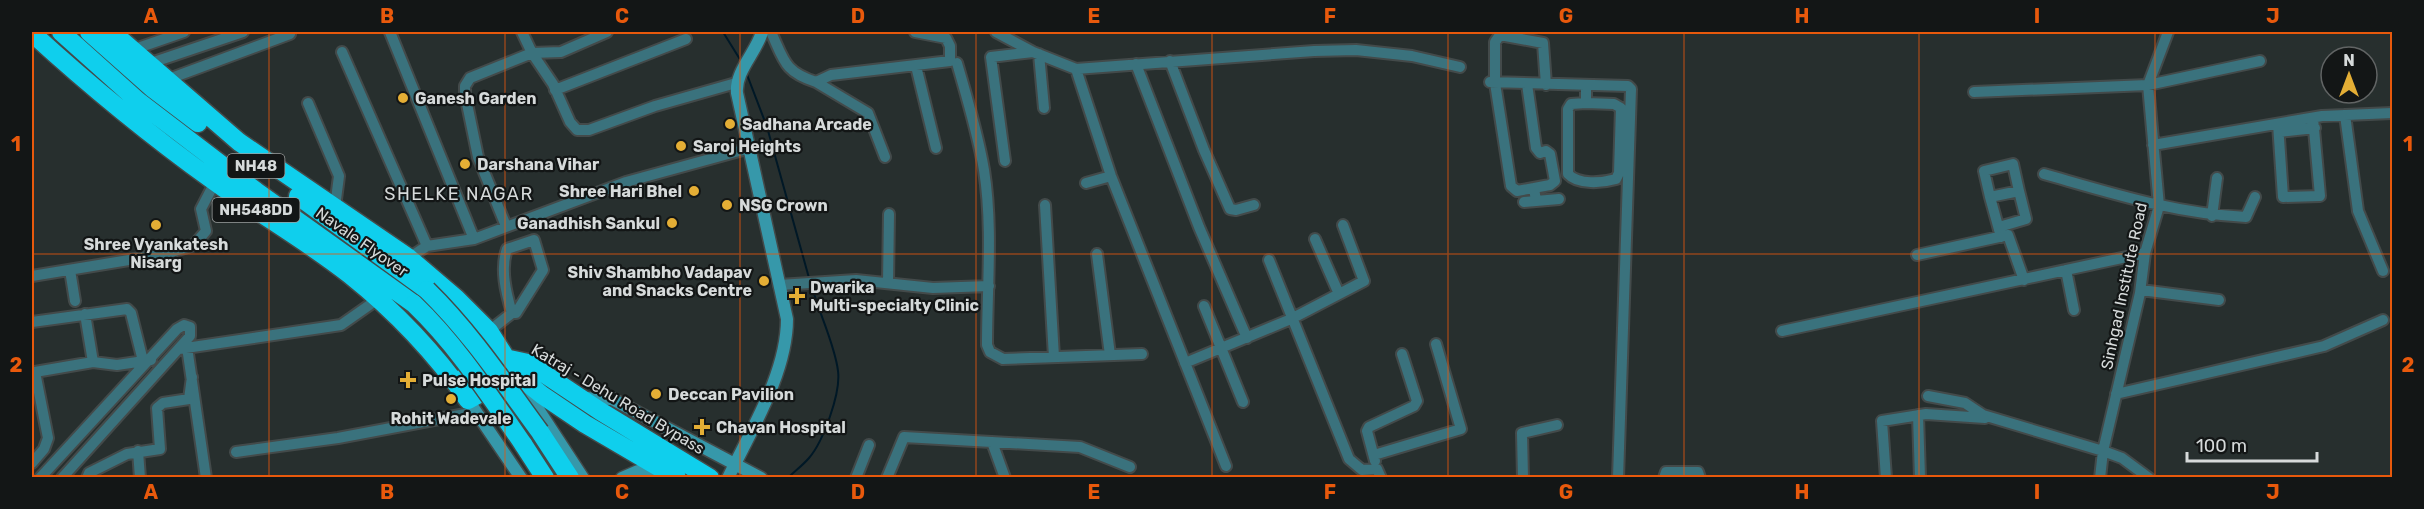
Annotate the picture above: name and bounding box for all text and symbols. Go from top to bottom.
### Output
text: A [144,4,159,28]
text: B [380,4,394,28]
text: C [615,4,629,28]
text: D [851,4,865,28]
text: E [1088,4,1100,28]
text: F [1324,4,1336,28]
text: G [1559,4,1573,28]
text: H [1795,4,1809,28]
text: I [2034,4,2040,28]
text: J [2266,4,2280,28]
north arrow [2319,45,2379,105]
text: N [2343,51,2355,70]
place label: Ganesh Garden [415,89,536,108]
marker: Ganesh Garden [396,91,410,105]
place label: Sadhana Arcade [742,115,872,134]
marker: Sadhana Arcade [723,117,737,131]
text: 1 [11,132,21,156]
text: 1 [2403,132,2413,156]
place label: Saroj Heights [693,137,801,156]
marker: Saroj Heights [674,139,688,153]
road number: NH48 [228,154,284,178]
place label: Darshana Vihar [477,155,600,174]
marker: Darshana Vihar [458,157,472,171]
place label: Shree Hari Bhel [559,182,682,201]
district label: SHELKE NAGAR [384,183,534,205]
marker: Shree Hari Bhel [687,184,701,198]
place label: NSG Crown [739,196,828,215]
road number: NH548DD [212,198,300,222]
marker: NSG Crown [720,198,734,212]
street label: Sinhgad Institute Road [2097,201,2151,371]
street label: Navale Flyover [312,203,412,281]
place label: Ganadhish Sankul [517,214,660,233]
marker: Ganadhish Sankul [665,216,679,230]
marker: Shree Vyankatesh Nisarg [149,218,163,232]
place label: Shree Vyankatesh Nisarg [84,235,228,272]
place label: Shiv Shambho Vadapav and Snacks Centre [568,263,752,300]
marker: Shiv Shambho Vadapav and Snacks Centre [757,274,771,288]
place label: Dwarika Multi-specialty Clinic [810,278,979,315]
marker: Dwarika Multi-specialty Clinic [788,287,806,305]
street label: Katraj - Dehu Road Bypass [528,340,708,458]
text: 2 [10,353,23,377]
text: 2 [2402,353,2415,377]
marker: Pulse Hospital [399,371,417,389]
place label: Pulse Hospital [422,371,536,390]
place label: Deccan Pavilion [668,385,794,404]
marker: Deccan Pavilion [649,387,663,401]
marker: Rohit Wadevale [444,392,458,406]
place label: Rohit Wadevale [391,409,511,428]
marker: Chavan Hospital [693,418,711,436]
place label: Chavan Hospital [716,418,846,437]
scale bar [2187,425,2318,463]
text: 100 m [2196,435,2247,457]
text: A [144,480,159,504]
text: B [380,480,394,504]
text: C [615,480,629,504]
text: D [851,480,865,504]
text: E [1088,480,1100,504]
text: F [1324,480,1336,504]
text: G [1559,480,1573,504]
text: H [1795,480,1809,504]
text: I [2034,480,2040,504]
text: J [2266,480,2280,504]

